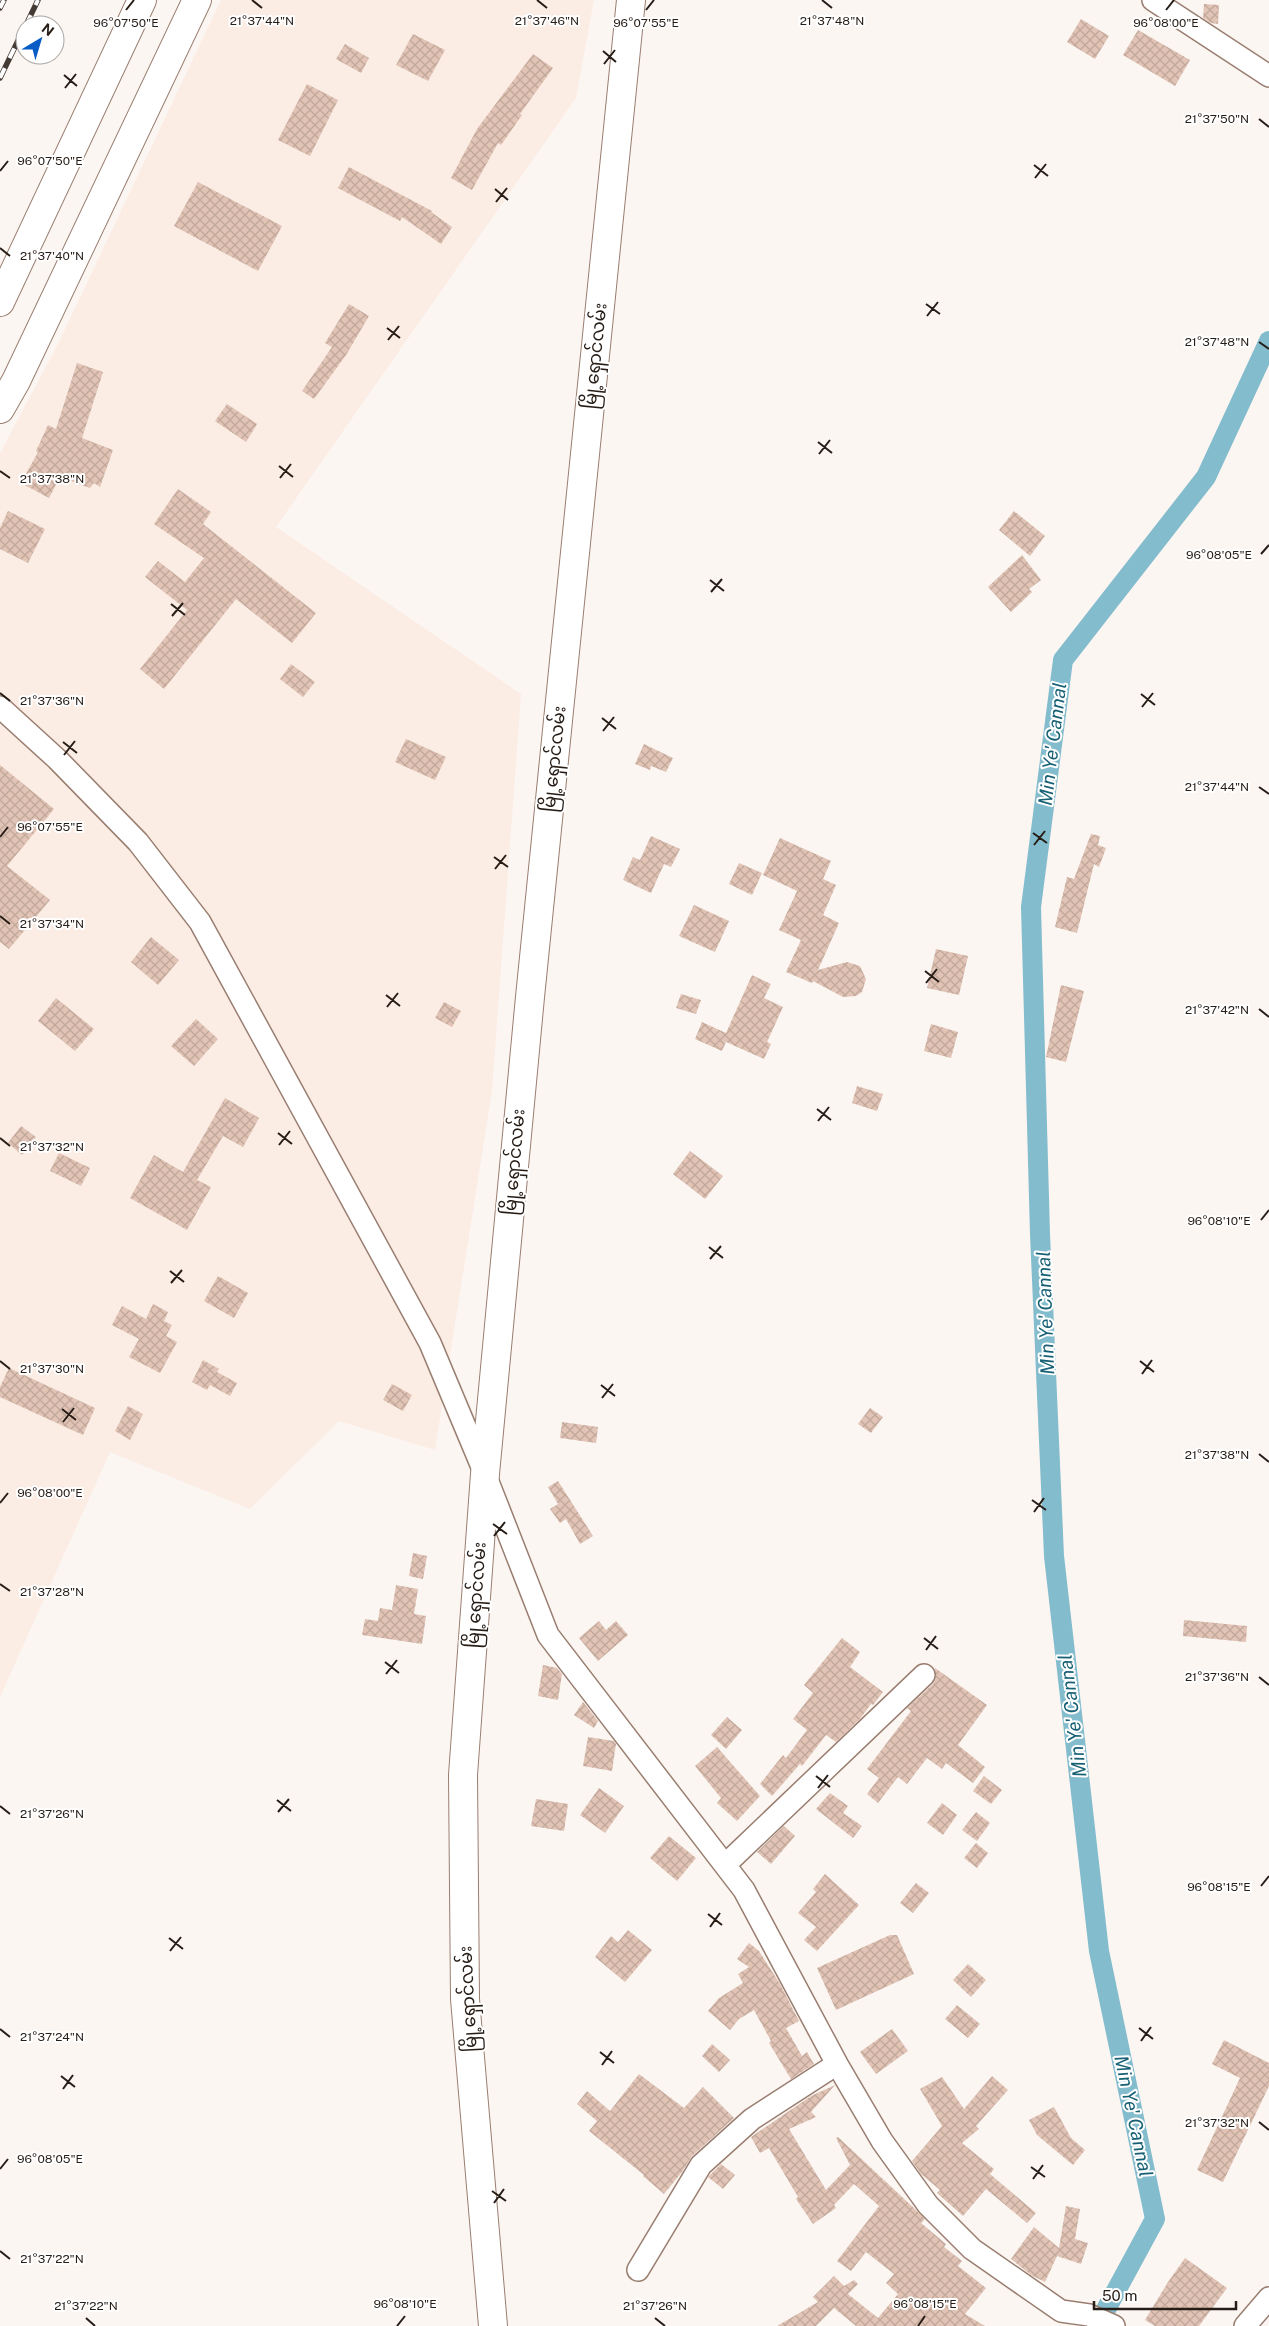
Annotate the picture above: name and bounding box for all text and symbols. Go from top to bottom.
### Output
text: 21°37'44"N [230,14,294,28]
text: 21°37'46"N [515,14,579,28]
text: 21°37'48"N [800,14,864,28]
north arrow [15,15,65,65]
text: 96°07'50"E [93,16,159,30]
text: 96°07'55"E [613,16,679,30]
text: 96°08'00"E [1133,16,1199,30]
text: N [39,20,57,39]
text: 21°37'50"N [1185,112,1249,126]
text: 96°07'50"E [17,154,83,168]
text: 21°37'40"N [20,249,84,263]
street label: မြို့ရှောင်လမ်း [576,302,615,411]
text: 21°37'48"N [1185,335,1249,349]
text: 21°37'38"N [20,472,84,486]
text: 96°08'05"E [1186,548,1252,562]
water label: Min Ye' Cannal [1034,681,1070,807]
text: 21°37'36"N [20,694,84,708]
street label: မြို့ရှောင်လမ်း [535,705,574,814]
text: 21°37'44"N [1185,780,1249,794]
text: 96°07'55"E [17,820,83,834]
text: 21°37'34"N [20,917,84,931]
text: 21°37'42"N [1185,1003,1249,1017]
street label: မြို့ရှောင်လမ်း [495,1108,534,1216]
text: 21°37'32"N [20,1140,84,1154]
text: 96°08'10"E [1187,1214,1251,1228]
water label: Min Ye' Cannal [1032,1251,1058,1375]
text: 21°37'30"N [20,1362,84,1376]
text: 21°37'38"N [1185,1448,1249,1462]
text: 96°08'00"E [17,1486,83,1500]
street label: မြို့ရှောင်လမ်း [458,1541,495,1649]
text: 21°37'28"N [20,1585,84,1599]
water label: Min Ye' Cannal [1054,1653,1090,1779]
text: 21°37'36"N [1185,1670,1249,1684]
text: 21°37'26"N [20,1807,84,1821]
text: 96°08'15"E [1187,1880,1251,1894]
street label: မြို့ရှောင်လမ်း [451,1945,486,2053]
text: 21°37'24"N [20,2030,84,2044]
water label: Min Ye' Cannal [1110,2053,1158,2179]
text: 21°37'32"N [1185,2116,1249,2130]
text: 96°08'05"E [17,2152,83,2166]
text: 21°37'22"N [20,2252,84,2266]
scale bar [1094,2278,1236,2310]
text: 50 m [1102,2287,1137,2304]
text: 96°08'10"E [373,2297,437,2311]
text: 96°08'15"E [893,2297,957,2311]
text: 21°37'22"N [54,2299,118,2313]
text: 21°37'26"N [623,2299,687,2313]

